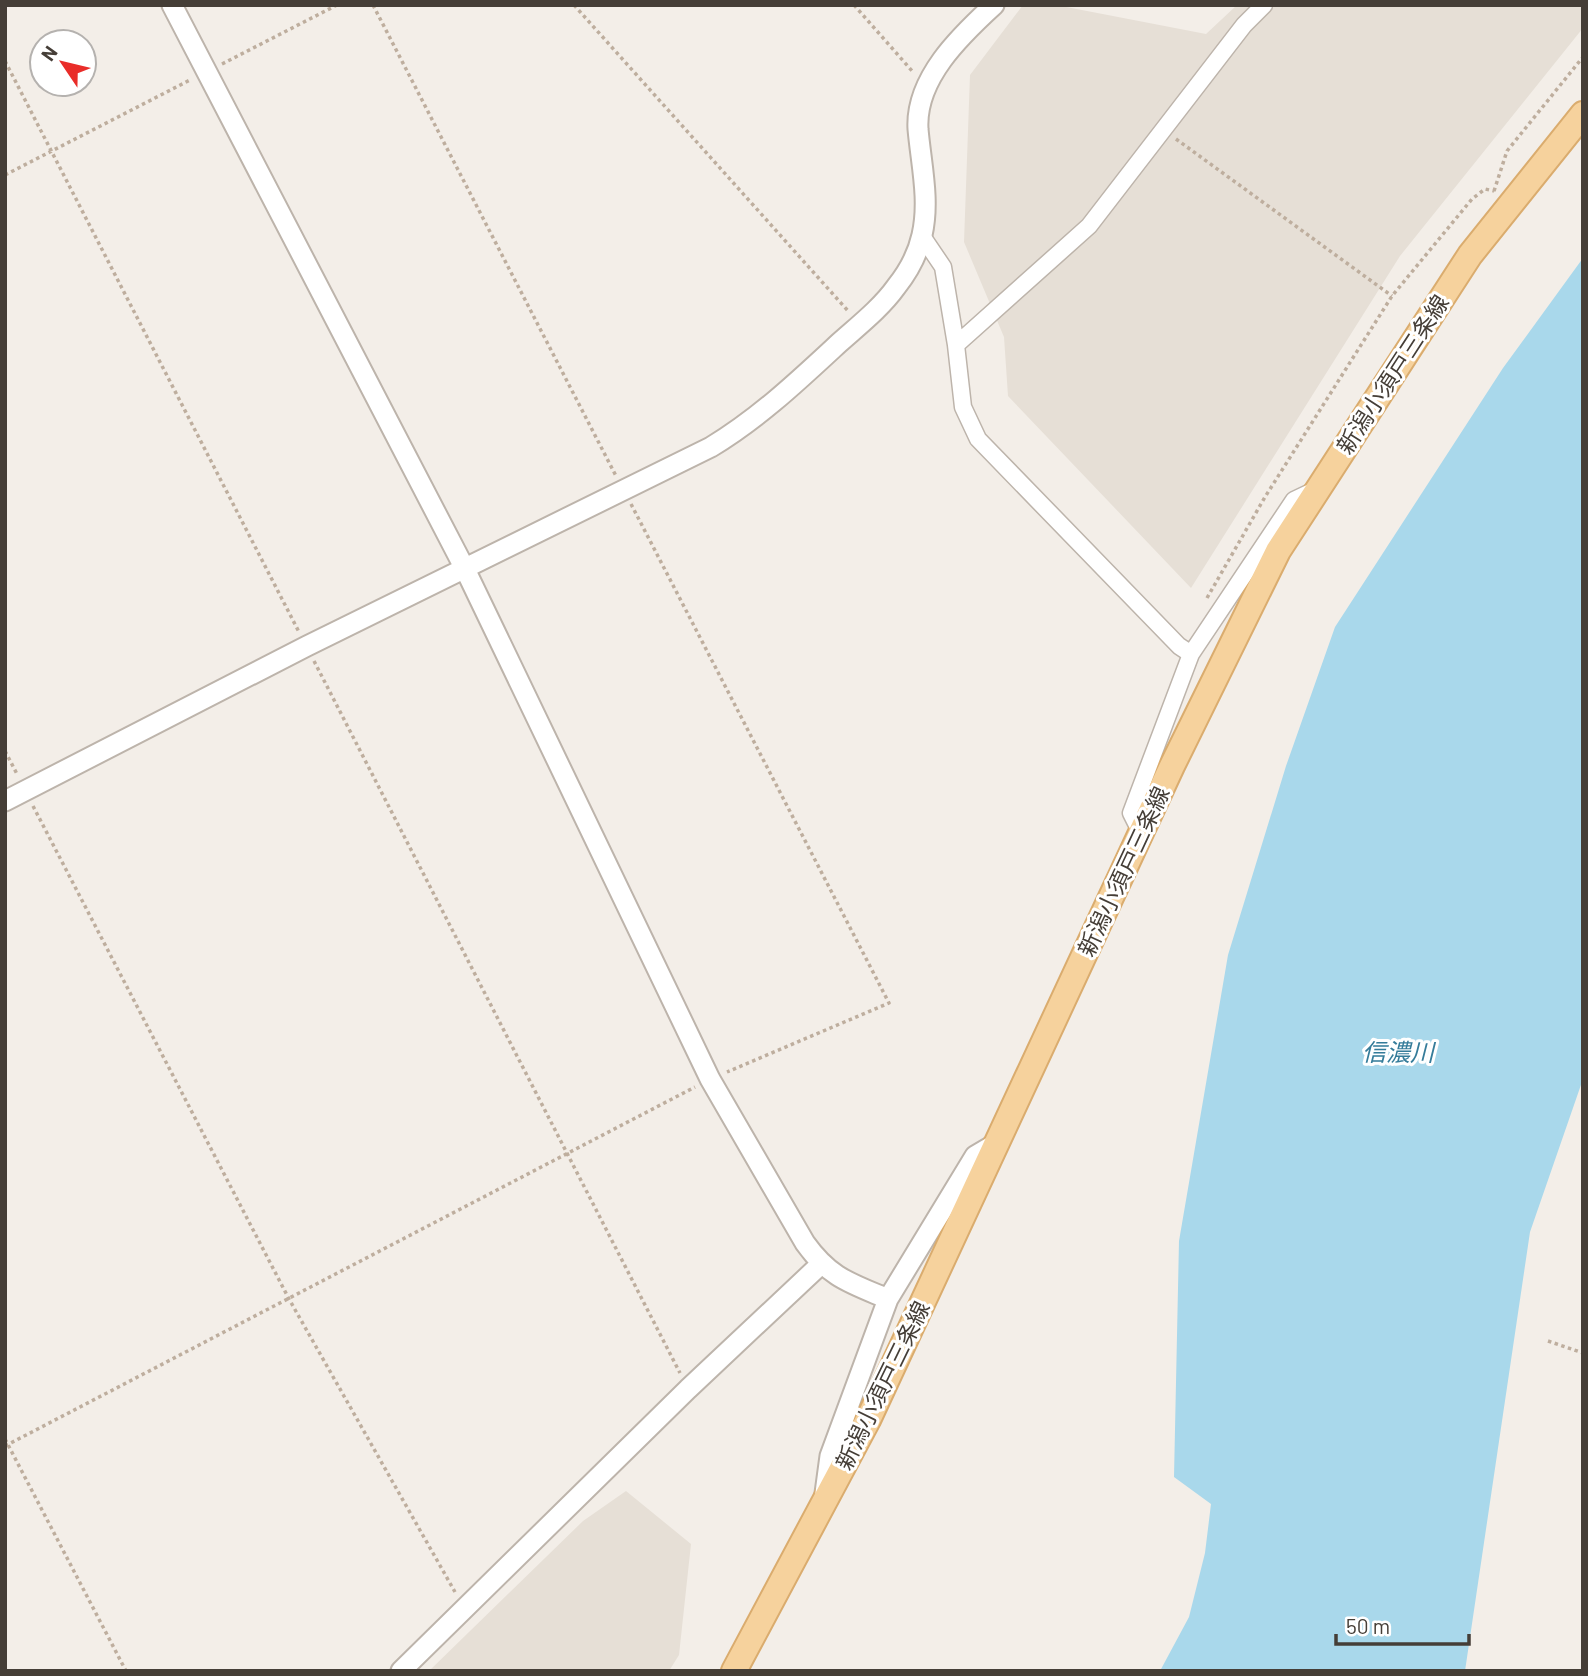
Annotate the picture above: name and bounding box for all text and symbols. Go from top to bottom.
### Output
north arrow [28,28,98,98]
text: N [36,41,62,65]
street label: 新潟小須戸三条線 [1330,289,1454,459]
street label: 新潟小須戸三条線 [1071,782,1175,960]
water label: 信濃川 [1362,1037,1437,1066]
street label: 新潟小須戸三条線 [829,1296,935,1474]
scale bar [1336,1602,1469,1646]
text: 50 m [1346,1613,1390,1638]

